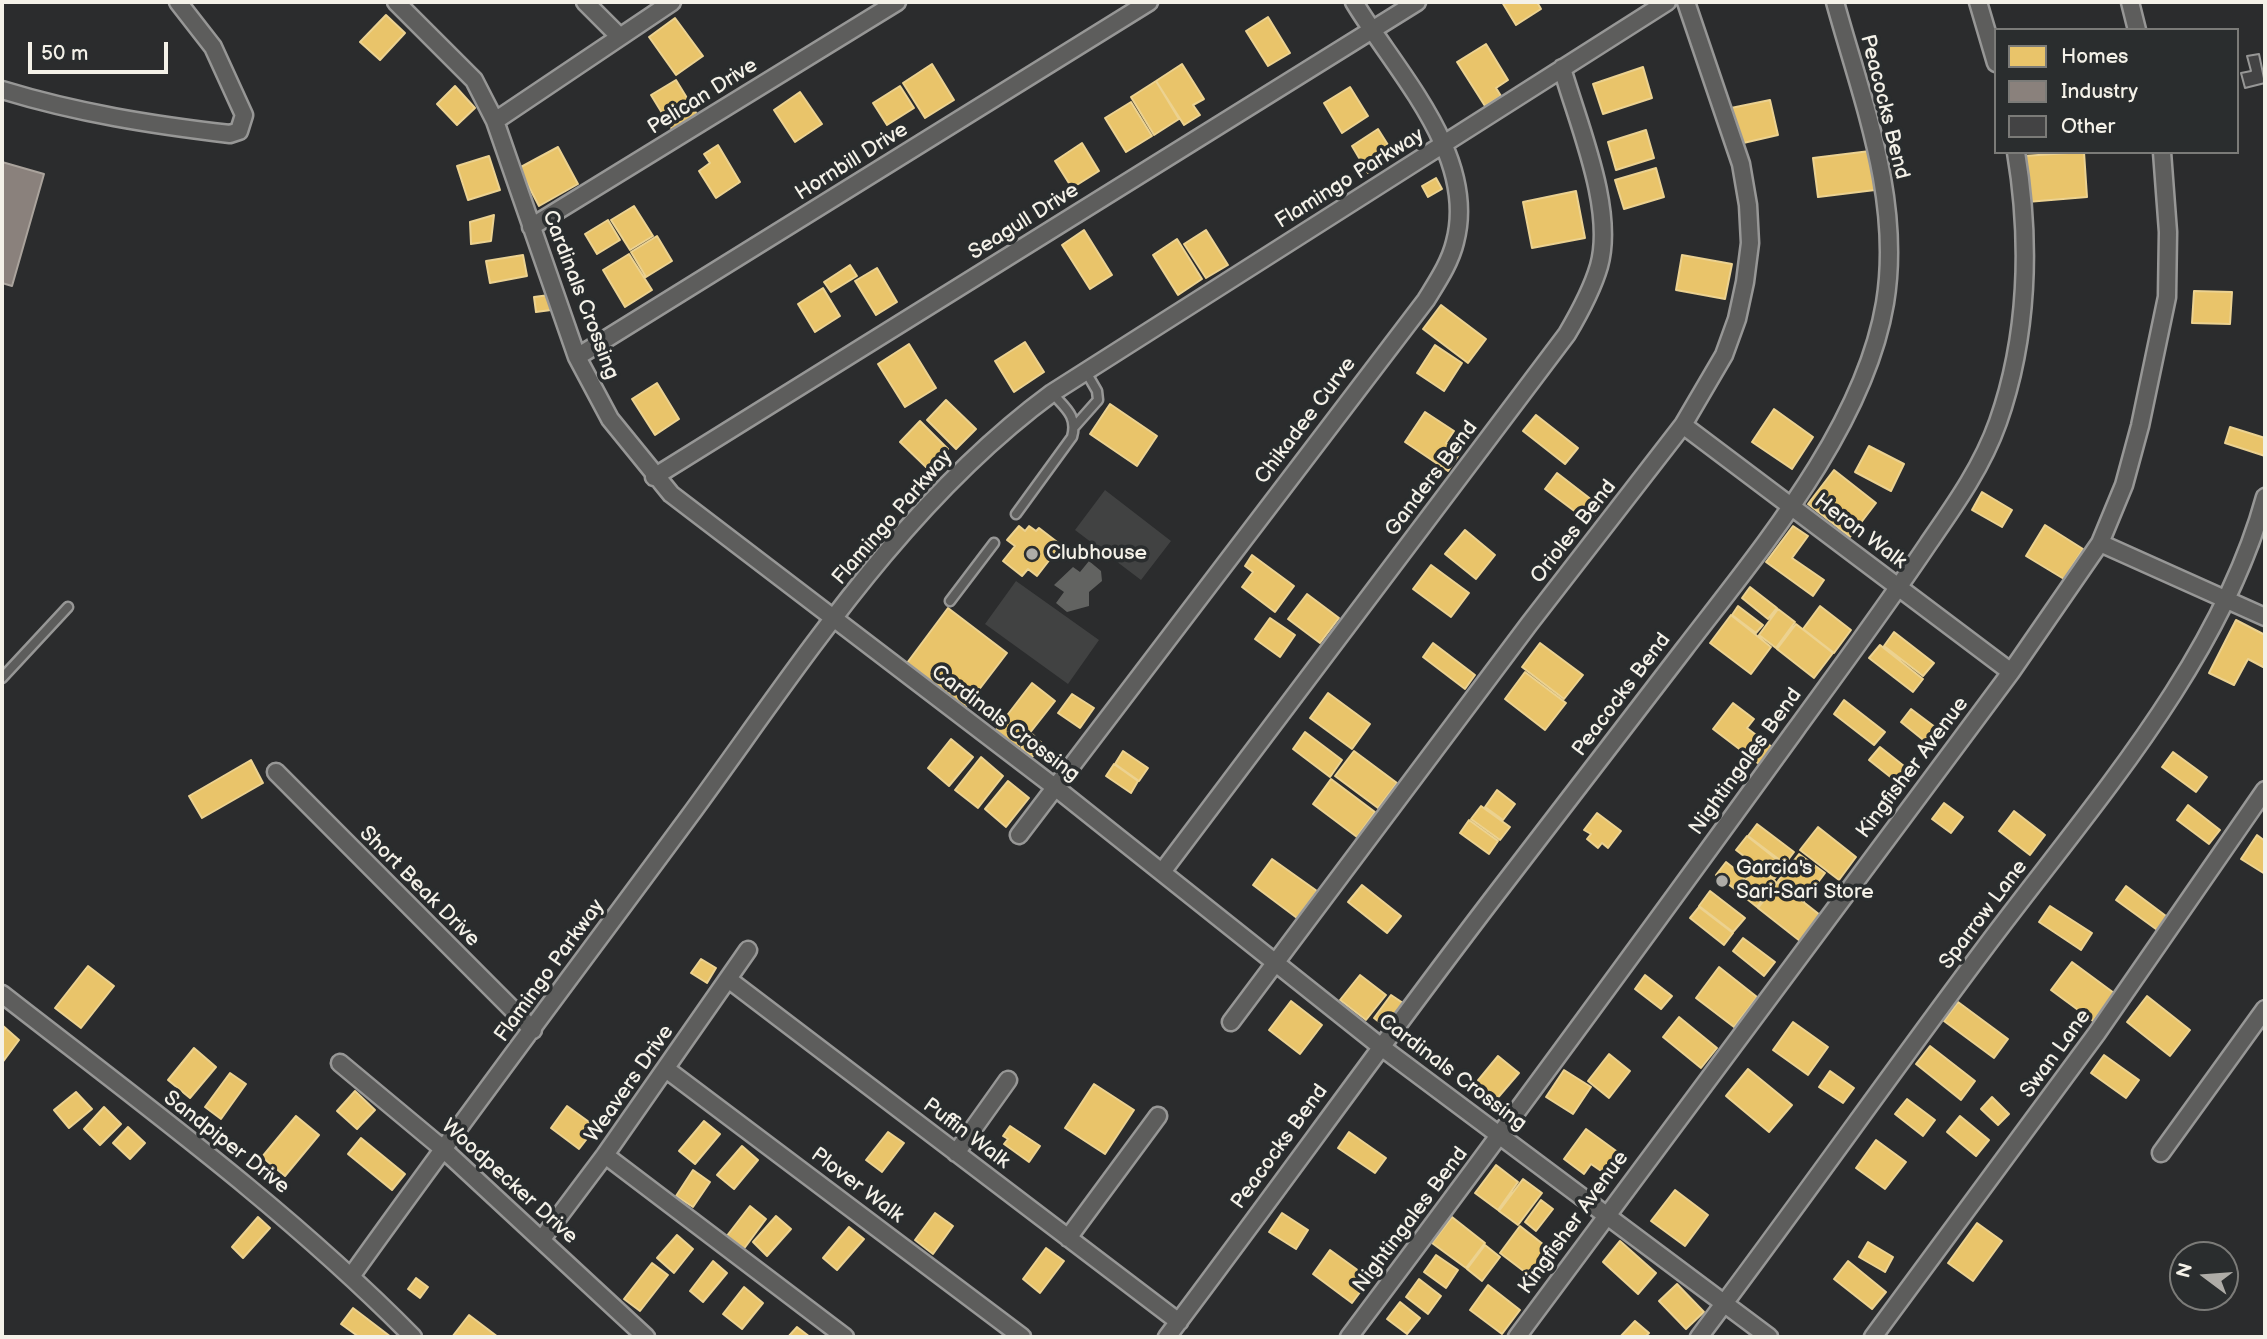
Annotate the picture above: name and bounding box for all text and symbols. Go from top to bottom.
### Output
scale bar [32,28,172,72]
legend [1994,28,2239,154]
street label: Peacocks Bend [1854,32,1914,182]
text: 50 m [41,41,88,66]
text: Homes [2061,44,2129,69]
street label: Pelican Drive [644,53,762,141]
text: Industry [2061,79,2138,104]
text: Other [2061,114,2115,139]
street label: Hornbill Drive [791,117,913,207]
street label: Flamingo Parkway [1271,123,1429,235]
street label: Seagull Drive [964,178,1084,266]
street label: Cardinals Crossing [536,207,624,383]
street label: Chikadee Curve [1250,353,1362,489]
street label: Ganders Bend [1380,416,1484,542]
street label: Flamingo Parkway [828,445,958,591]
street label: Orioles Bend [1526,475,1622,589]
street label: Heron Walk [1809,489,1911,575]
place label: Clubhouse [1046,541,1147,567]
marker: Clubhouse [1024,546,1040,562]
street label: Peacocks Bend [1567,628,1677,762]
street label: Cardinals Crossing [926,660,1084,788]
street label: Nightingales Bend [1684,684,1808,840]
street label: Kingfisher Avenue [1852,692,1974,844]
street label: Short Beak Drive [353,821,485,953]
street label: Sparrow Lane [1935,855,2033,975]
place label: Garcia's Sari-Sari Store [1736,856,1874,906]
marker: Garcia's Sari-Sari Store [1714,873,1730,889]
street label: Flamingo Parkway [490,895,610,1047]
street label: Swan Lane [2015,1005,2097,1103]
street label: Cardinals Crossing [1373,1009,1531,1137]
street label: Weavers Drive [580,1020,680,1148]
street label: Peacocks Bend [1226,1080,1334,1214]
street label: Sandpiper Drive [158,1086,294,1200]
street label: Puffin Walk [918,1093,1014,1175]
street label: Woodpecker Drive [436,1114,582,1250]
street label: Nightingales Bend [1348,1142,1474,1298]
street label: Plover Walk [806,1143,908,1229]
street label: Kingfisher Avenue [1514,1146,1634,1300]
north arrow [2169,1241,2239,1311]
text: N [2172,1261,2198,1281]

